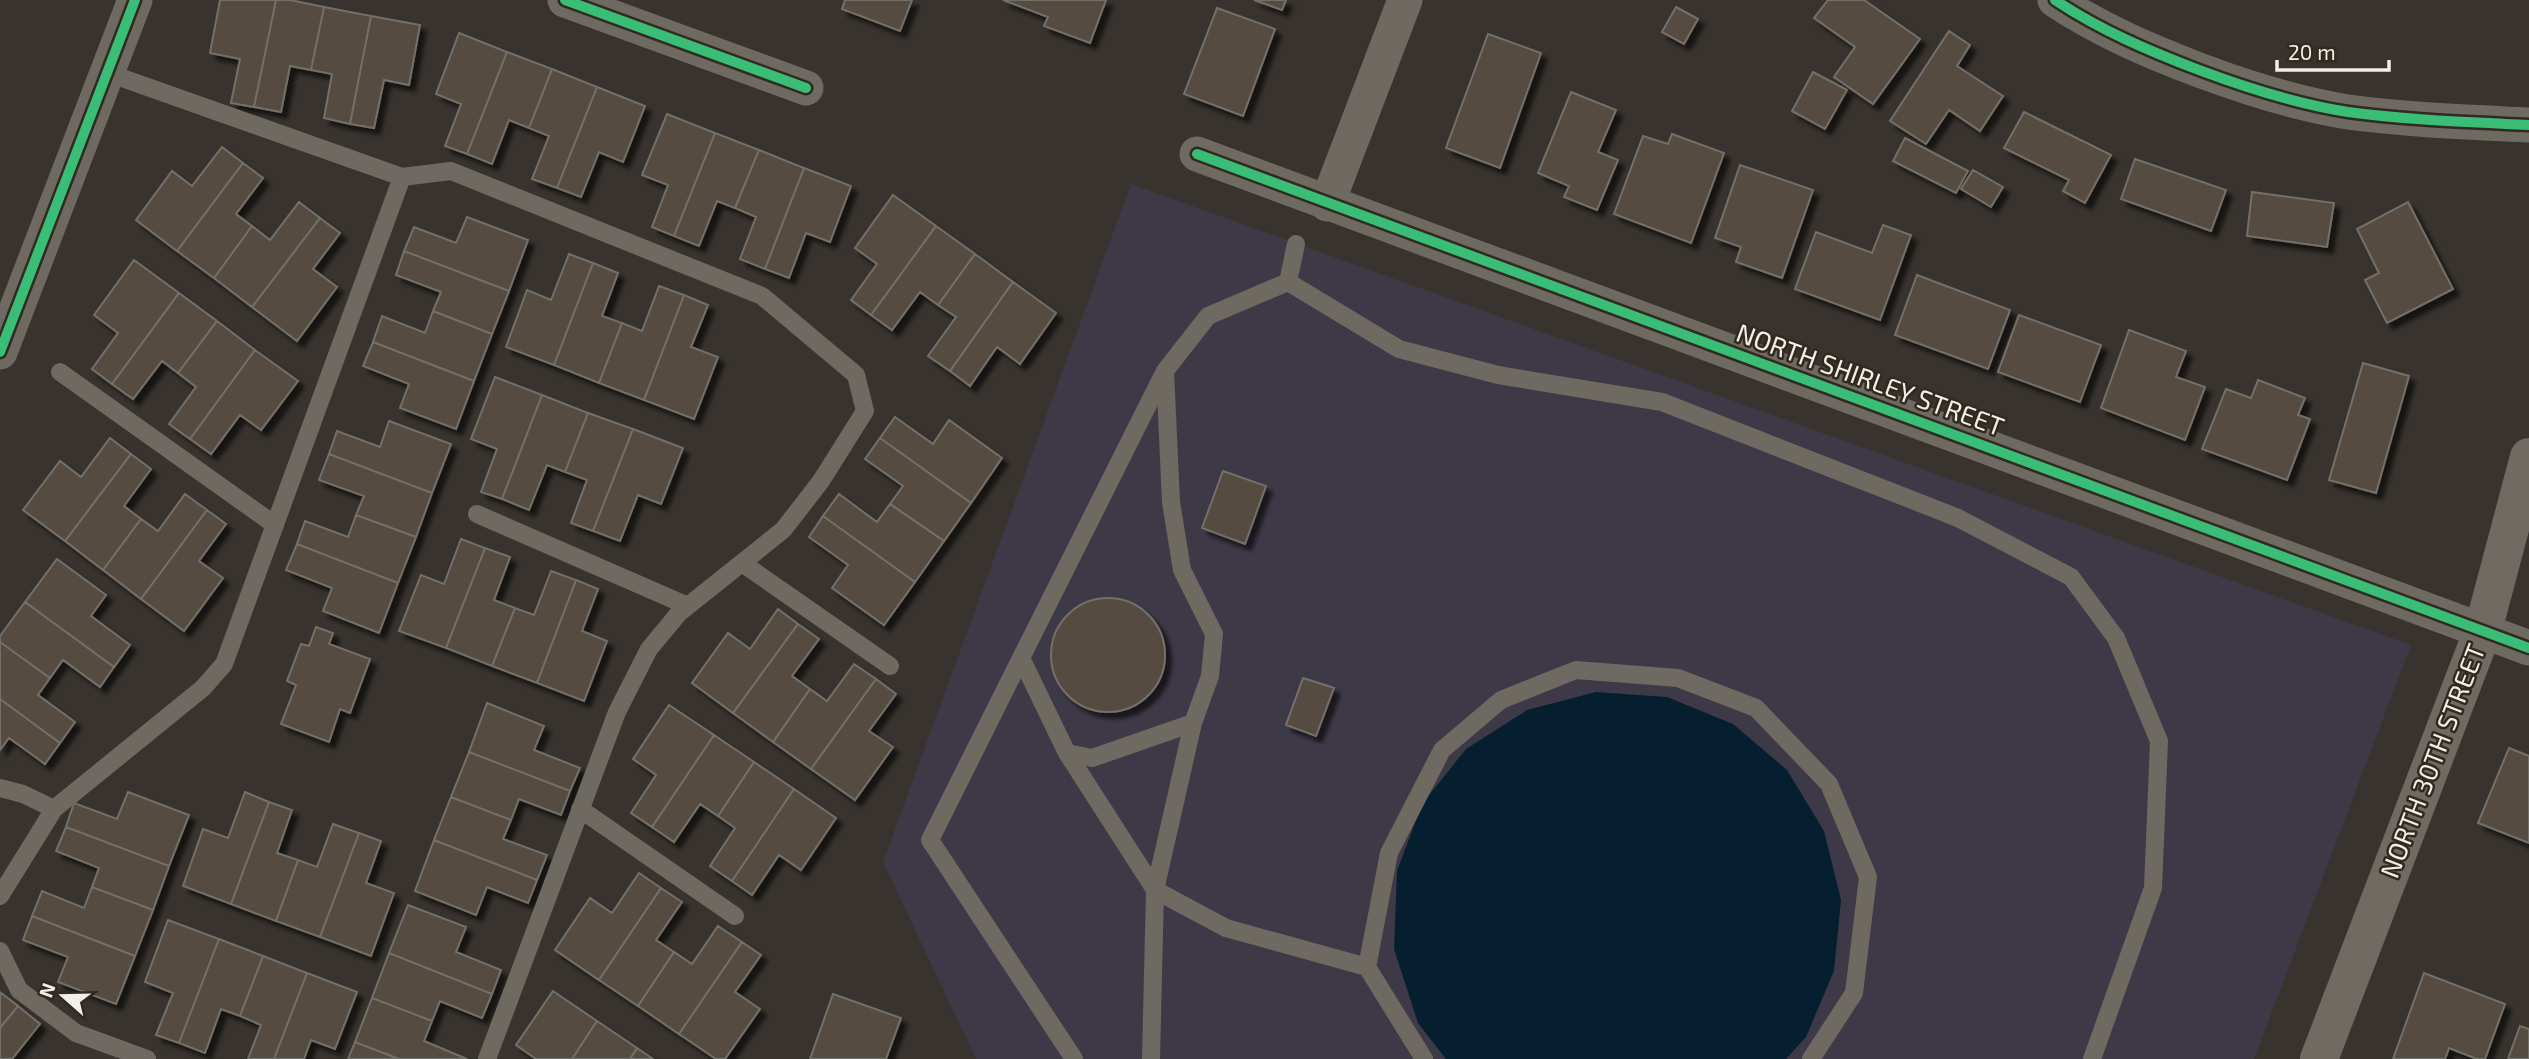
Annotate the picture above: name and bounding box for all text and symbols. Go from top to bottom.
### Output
scale bar [2277,28,2389,72]
text: 20 m [2288,39,2336,64]
street label: NORTH SHIRLEY STREET [1733,316,2008,441]
street label: NORTH 30TH STREET [2373,639,2491,882]
north arrow [28,961,98,1031]
text: N [33,980,60,1000]

